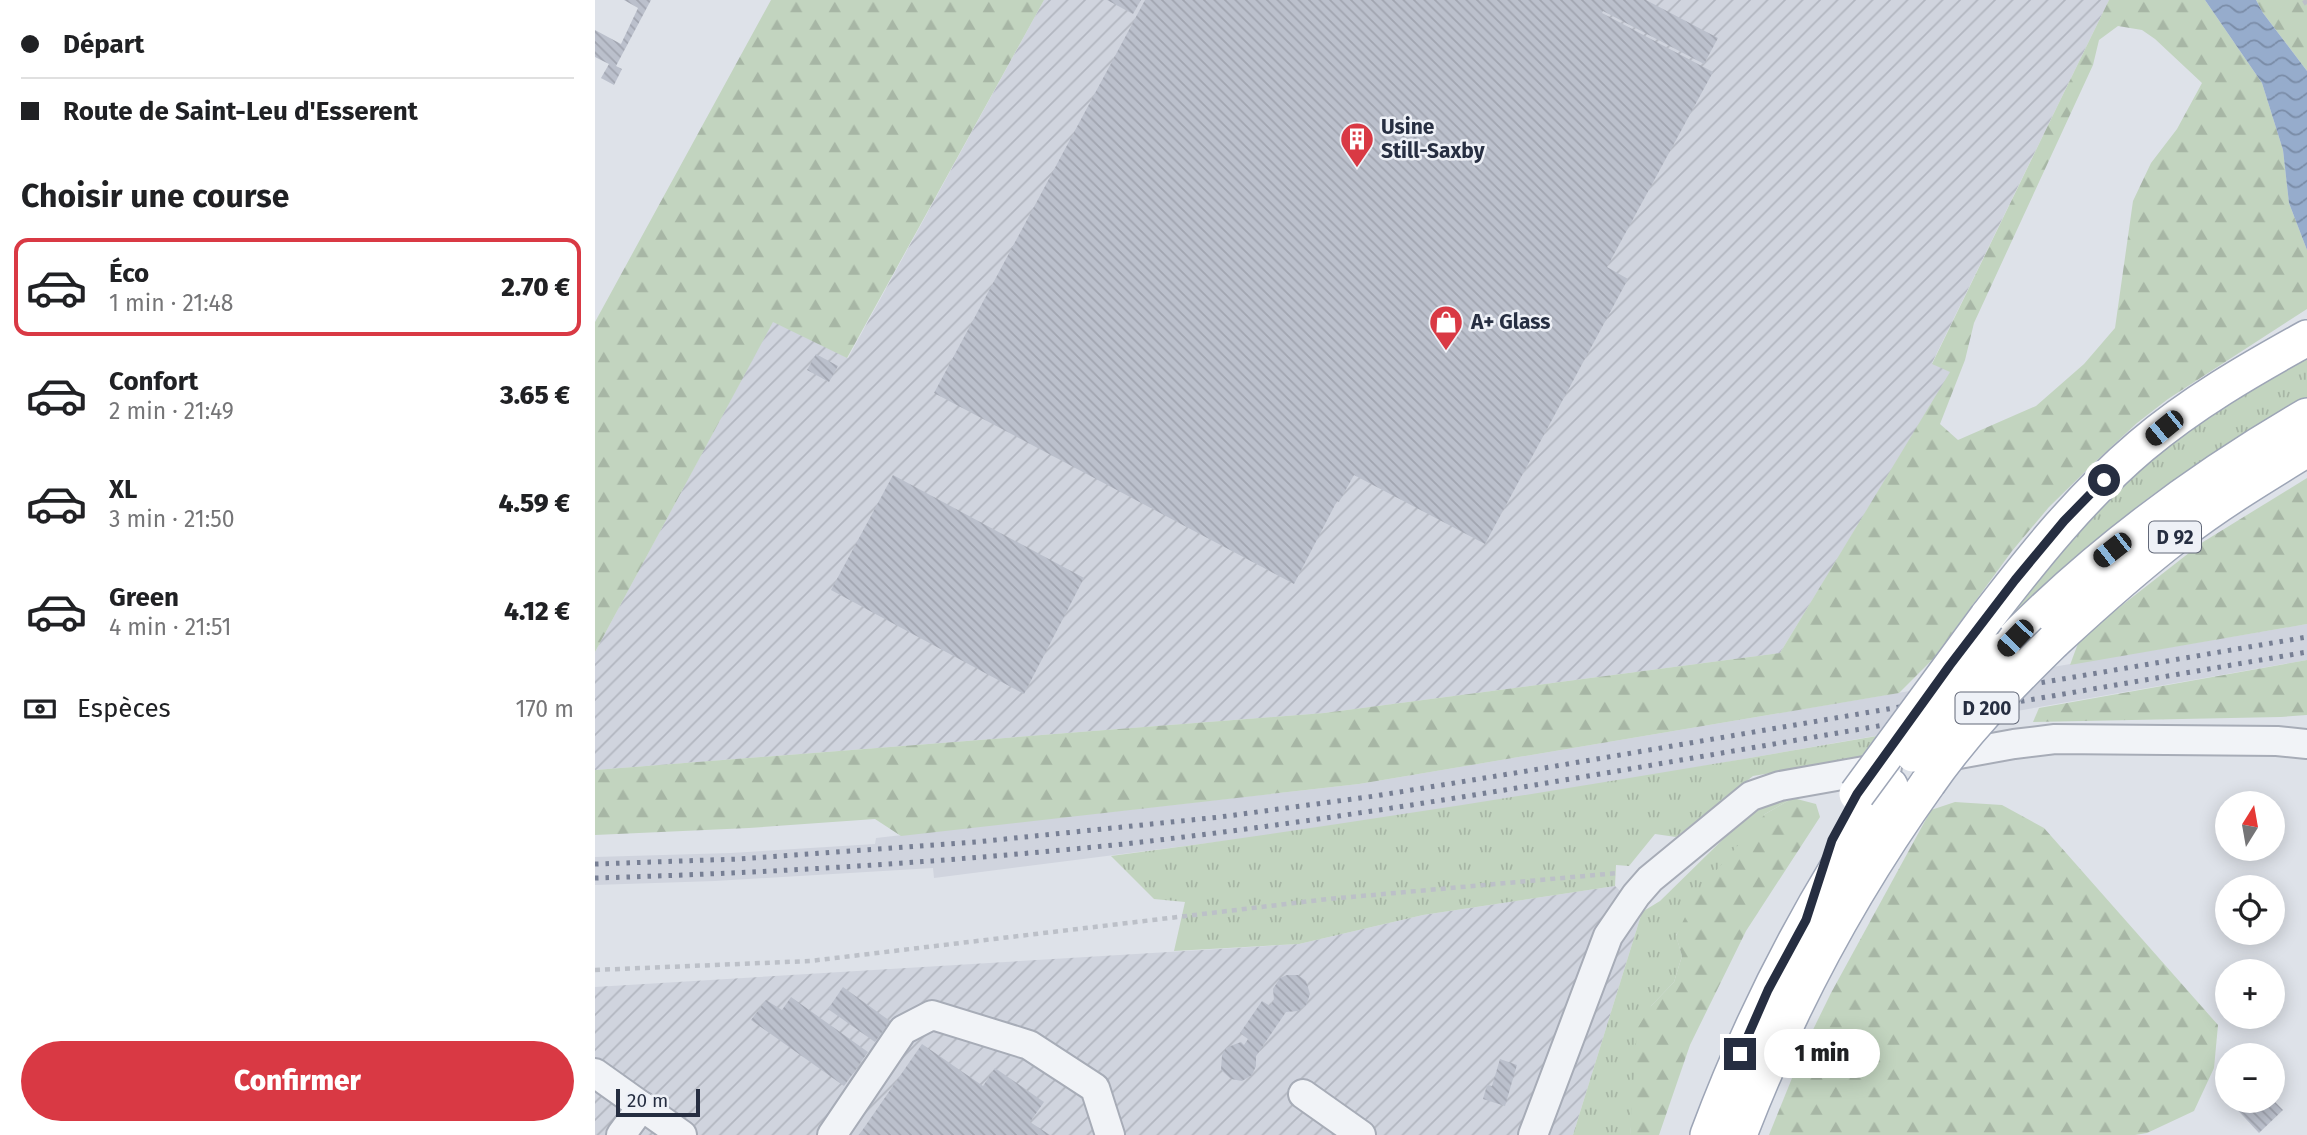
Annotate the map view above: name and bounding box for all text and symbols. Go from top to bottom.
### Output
text: Départ [63,29,144,60]
text: Route de Saint-Leu d'Esserent [63,96,418,127]
place label: Usine Still-Saxby [1381,114,1485,164]
building icon: Usine Still-Saxby [1338,120,1376,169]
text: Choisir une course [21,177,289,215]
icon: car [25,256,88,319]
text: Éco [109,258,149,289]
text: 2.70 € [501,272,570,303]
text: 1 min · 21:48 [109,289,234,317]
shop icon: A+ Glass [1427,303,1465,352]
place label: A+ Glass [1470,309,1550,335]
icon: car [25,364,88,427]
text: Confort [109,366,198,397]
text: 3.65 € [500,380,570,411]
text: 2 min · 21:49 [109,397,234,425]
car [2142,407,2187,449]
route start [2088,464,2120,496]
icon: car [25,472,88,535]
text: XL [109,474,137,505]
text: 4.59 € [498,488,570,519]
text: 3 min · 21:50 [109,505,235,533]
road number: D 92 [2149,522,2201,552]
car [2089,529,2136,571]
icon: car [25,580,88,643]
text: Green [109,582,179,613]
text: 4.12 € [504,596,570,627]
text: 4 min · 21:51 [109,613,231,641]
car [1993,616,2038,660]
icon: cash [21,690,59,728]
road number: D 200 [1955,692,2019,723]
text: Espèces [77,693,171,724]
text: 170 m [515,695,574,723]
north arrow [2215,791,2285,861]
map controls [2215,791,2285,1113]
button: locate [2215,875,2285,945]
button: + [2215,959,2285,1029]
callout: 1 min [1765,1030,1880,1078]
route end [1724,1038,1756,1070]
text: 1 min [1794,1039,1850,1067]
button: Confirmer [21,1041,574,1121]
button: − [2215,1043,2285,1113]
scale bar [616,1086,700,1118]
text: 20 m [627,1089,668,1112]

